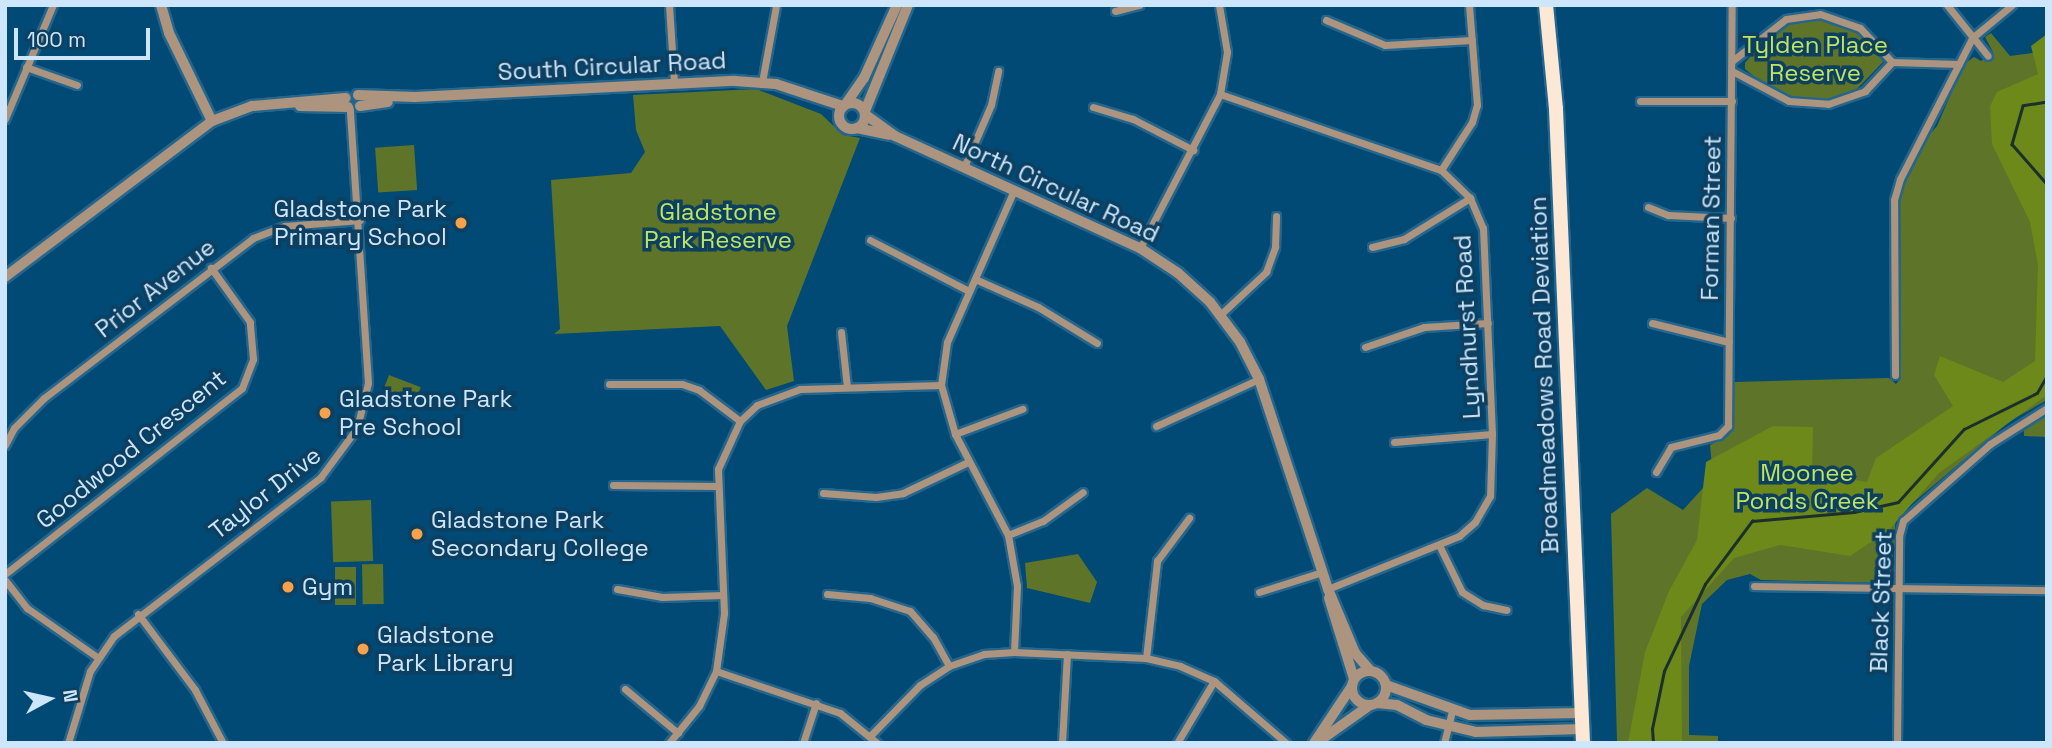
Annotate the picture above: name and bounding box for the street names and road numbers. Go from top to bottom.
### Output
street label: South Circular Road [497,46,727,86]
street label: North Circular Road [948,128,1164,248]
street label: Forman Street [1695,135,1727,301]
street label: Broadmeadows Road Deviation [1523,196,1565,554]
street label: Prior Avenue [89,232,221,344]
street label: Lyndhurst Road [1448,234,1486,420]
street label: Goodwood Crescent [30,364,232,534]
street label: Taylor Drive [203,441,327,545]
street label: Black Street [1864,531,1898,673]

